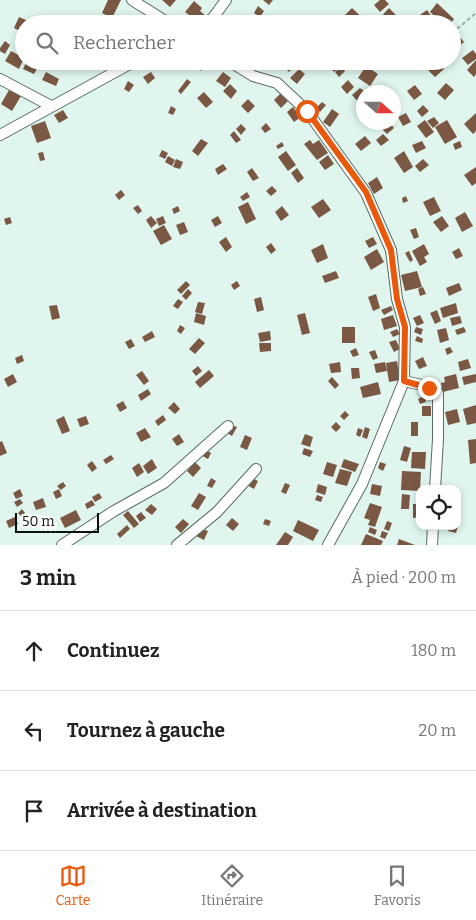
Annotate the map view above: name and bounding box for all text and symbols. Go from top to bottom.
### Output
search box [15,15,461,70]
icon: search [33,29,61,57]
text: Rechercher [73,31,175,54]
north arrow [356,85,401,130]
route start [296,100,319,123]
route end [418,377,441,400]
map controls [416,485,461,530]
button: locate [416,485,461,530]
scale bar [15,510,99,533]
text: 50 m [22,513,55,530]
text: 3 min [20,565,76,591]
text: À pied · 200 m [351,568,456,587]
icon: ahead [20,637,48,665]
text: Continuez [67,639,160,662]
text: 180 m [411,641,456,660]
icon: left [20,717,48,745]
text: Tournez à gauche [67,719,225,742]
text: 20 m [419,721,456,740]
icon: arrive [20,797,48,825]
text: Arrivée à destination [67,799,257,822]
tab: Carte [55,862,91,909]
tab: Itinéraire [201,862,263,909]
tab: Favoris [374,862,421,909]

